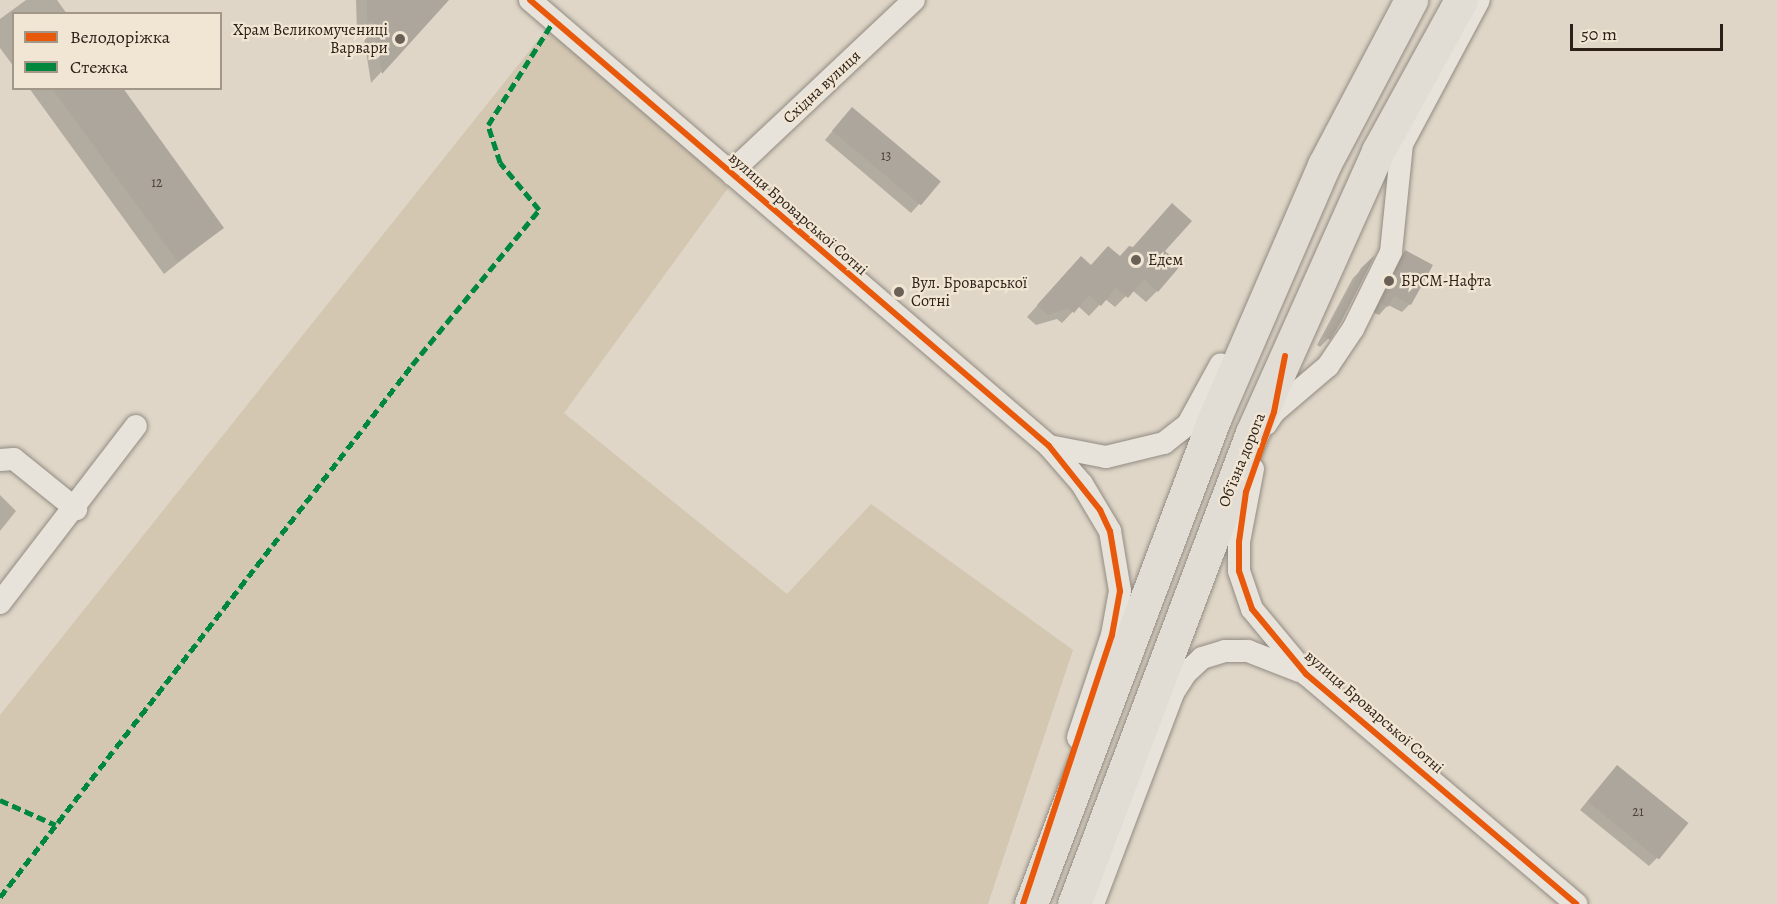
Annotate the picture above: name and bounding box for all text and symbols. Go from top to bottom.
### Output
legend [12,12,222,90]
scale bar [1573,12,1726,50]
place label: Храм Великомучениці Варвари [233,20,388,58]
text: 50 m [1581,22,1617,46]
text: Велодоріжка [70,25,170,49]
marker: Храм Великомучениці Варвари [393,32,407,46]
street label: Східна вулиця [779,46,865,128]
text: Стежка [70,55,128,79]
street label: вулиця Броварської Сотні [725,148,871,280]
house number: 13 [881,148,891,164]
house number: 12 [151,175,163,191]
place label: Едем [1148,250,1183,270]
marker: Едем [1129,253,1143,267]
place label: БРСМ-Нафта [1401,271,1491,291]
place label: Вул. Броварської Cотні [911,273,1028,311]
marker: БРСМ-Нафта [1382,274,1396,288]
marker: Вул. Броварської Cотні [892,285,906,299]
street label: Обʼїзна дорога [1214,410,1270,510]
street label: вулиця Броварської Сотні [1301,646,1447,778]
house number: 21 [1632,804,1644,820]

